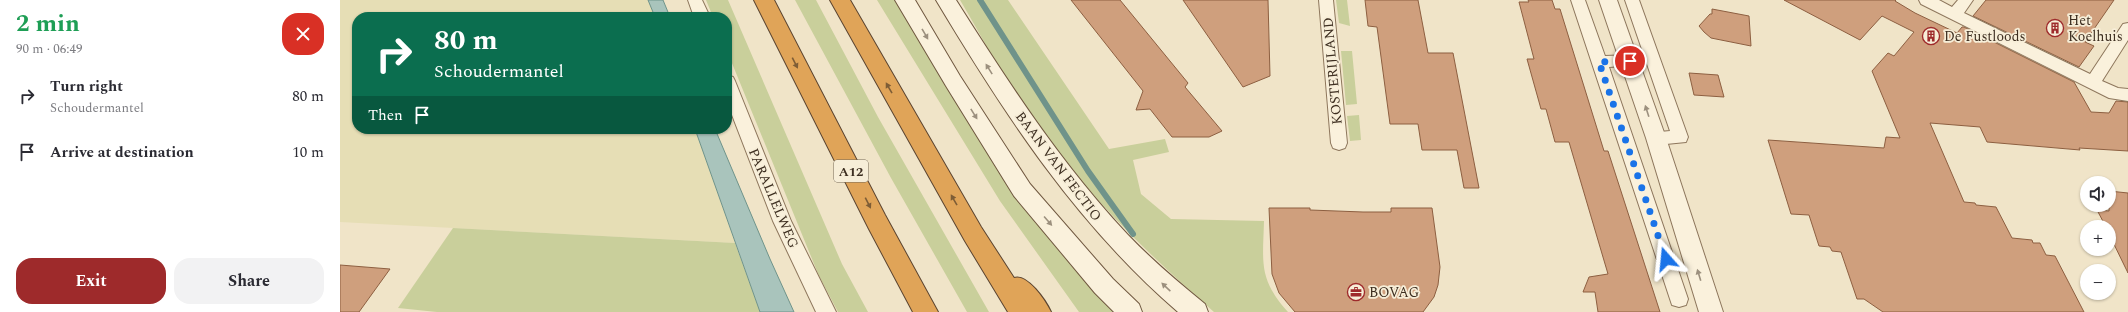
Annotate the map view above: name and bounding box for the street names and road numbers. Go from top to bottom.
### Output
street label: KOSTERIJLAND [1317,16,1348,126]
street label: BAAN VAN FECTIO [1010,107,1107,226]
street label: PARALLELWEG [743,145,804,252]
road number: A12 [834,160,868,182]

